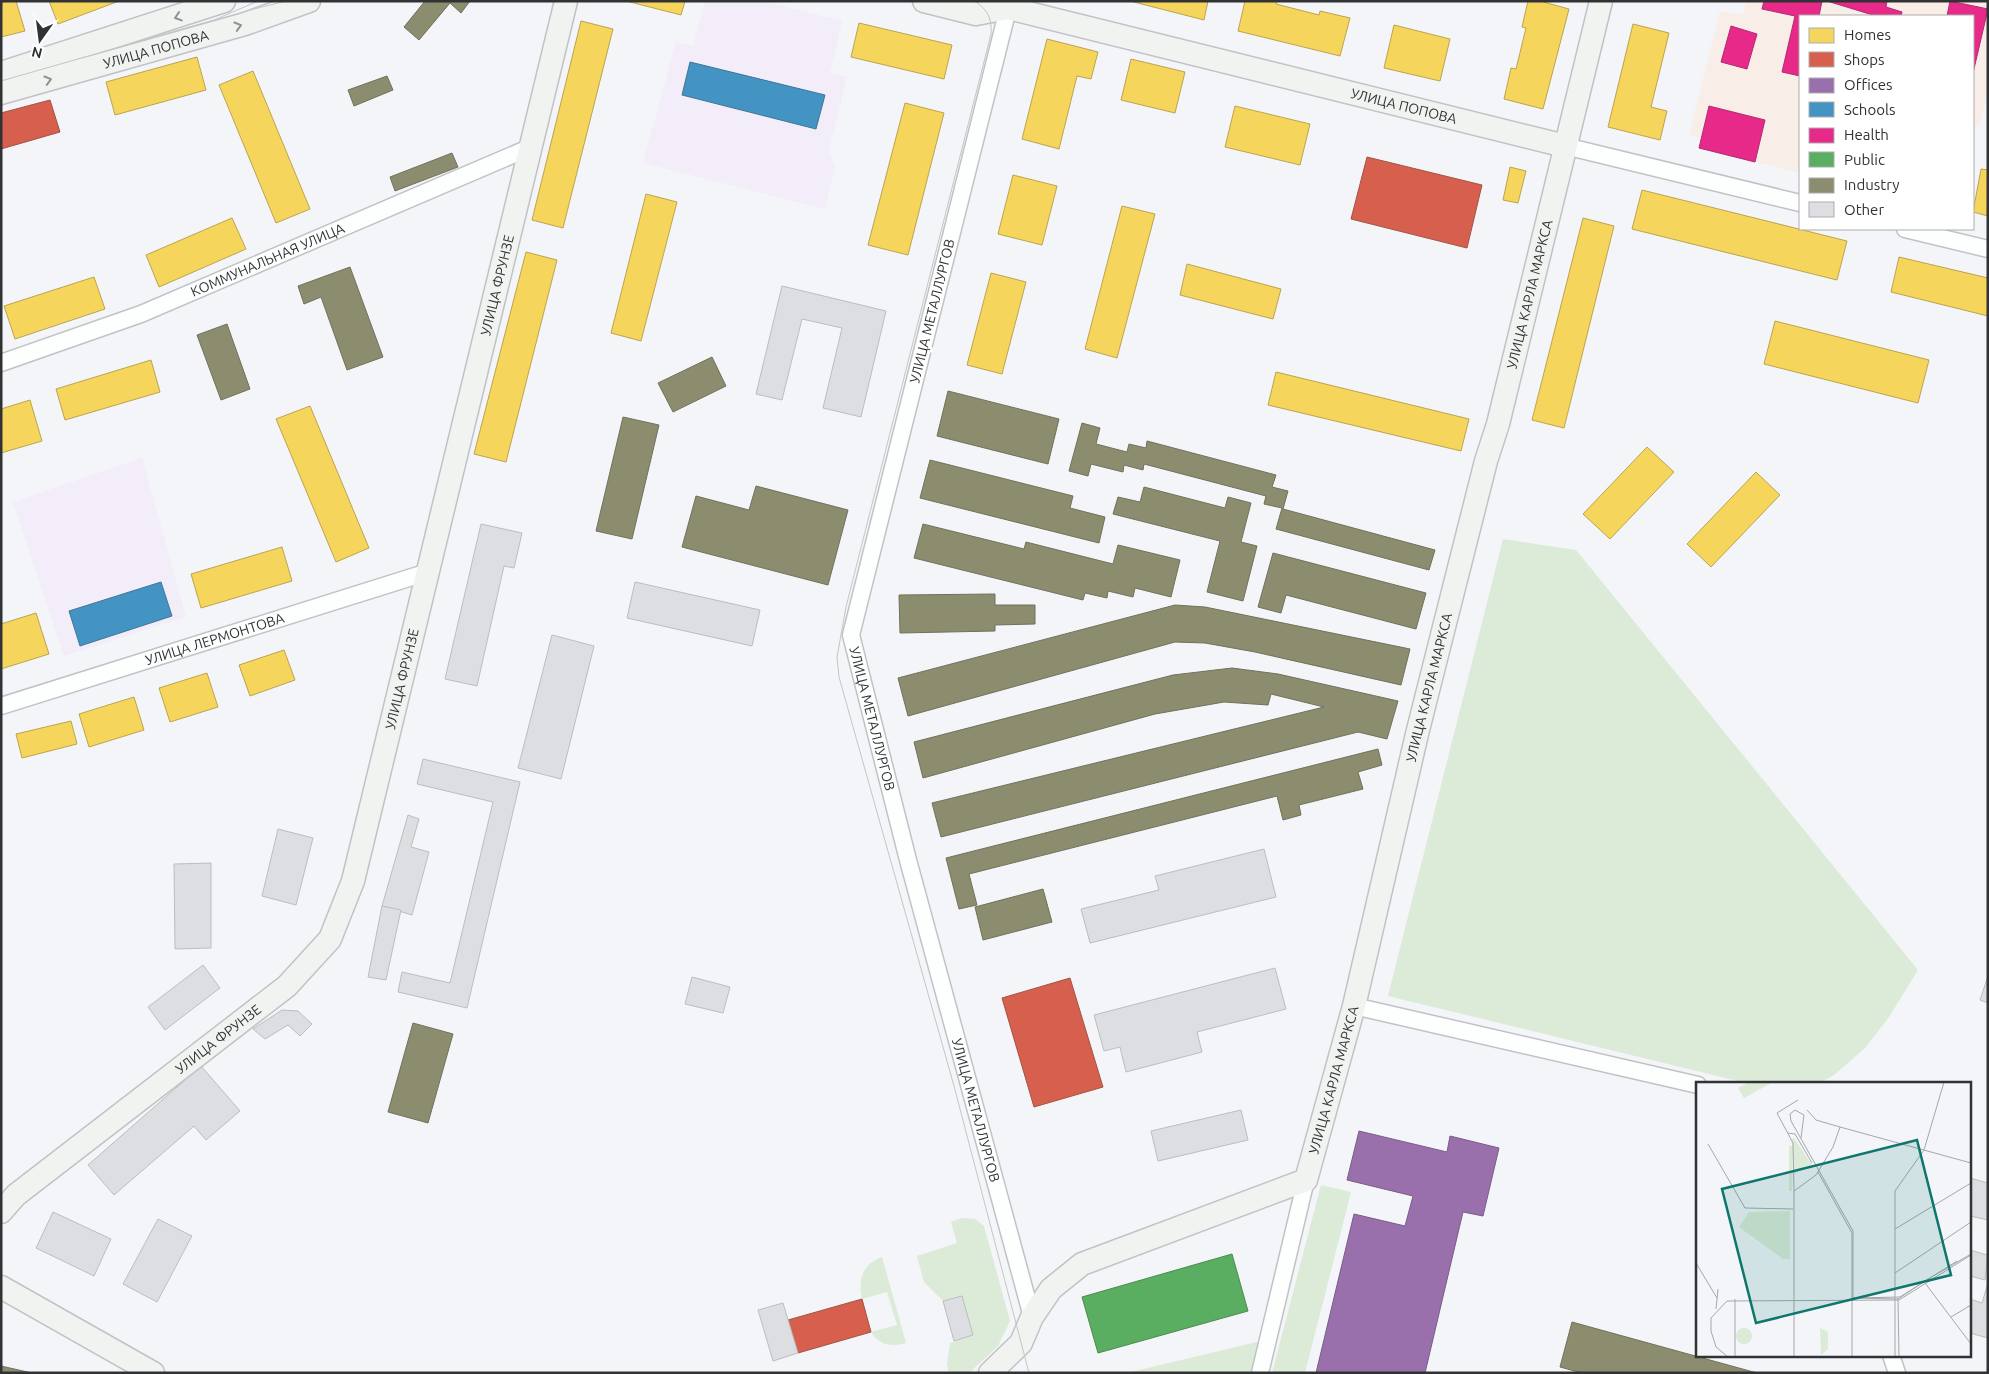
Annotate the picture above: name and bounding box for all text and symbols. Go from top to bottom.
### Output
one-way arrow [175,11,183,21]
north arrow [15,15,65,65]
legend [1799,15,1974,230]
one-way arrow [234,21,243,32]
text: Homes [1844,26,1891,43]
street label: УЛИЦА ПОПОВА [102,27,210,72]
text: N [30,44,44,62]
text: Shops [1844,51,1885,68]
one-way arrow [44,75,52,85]
text: Offices [1844,76,1892,93]
street label: УЛИЦА ПОПОВА [1349,85,1458,127]
text: Schools [1844,101,1895,118]
text: Health [1844,126,1889,143]
text: Public [1844,151,1885,168]
text: Industry [1844,176,1899,193]
text: Other [1844,201,1884,218]
street label: УЛИЦА КАРЛА МАРКСА [1504,218,1555,370]
street label: КОММУНАЛЬНАЯ УЛИЦА [188,220,347,300]
street label: УЛИЦА ФРУНЗЕ [477,233,517,337]
street label: УЛИЦА МЕТАЛЛУРГОВ [906,237,958,385]
street label: УЛИЦА ЛЕРМОНТОВА [143,610,286,668]
street label: УЛИЦА КАРЛА МАРКСА [1403,611,1455,764]
street label: УЛИЦА ФРУНЗЕ [382,627,422,731]
street label: УЛИЦА МЕТАЛЛУРГОВ [846,645,898,793]
street label: УЛИЦА ФРУНЗЕ [172,1001,264,1077]
street label: УЛИЦА КАРЛА МАРКСА [1306,1004,1362,1156]
street label: УЛИЦА МЕТАЛЛУРГОВ [949,1037,1003,1184]
inset map [1696,1082,1972,1356]

